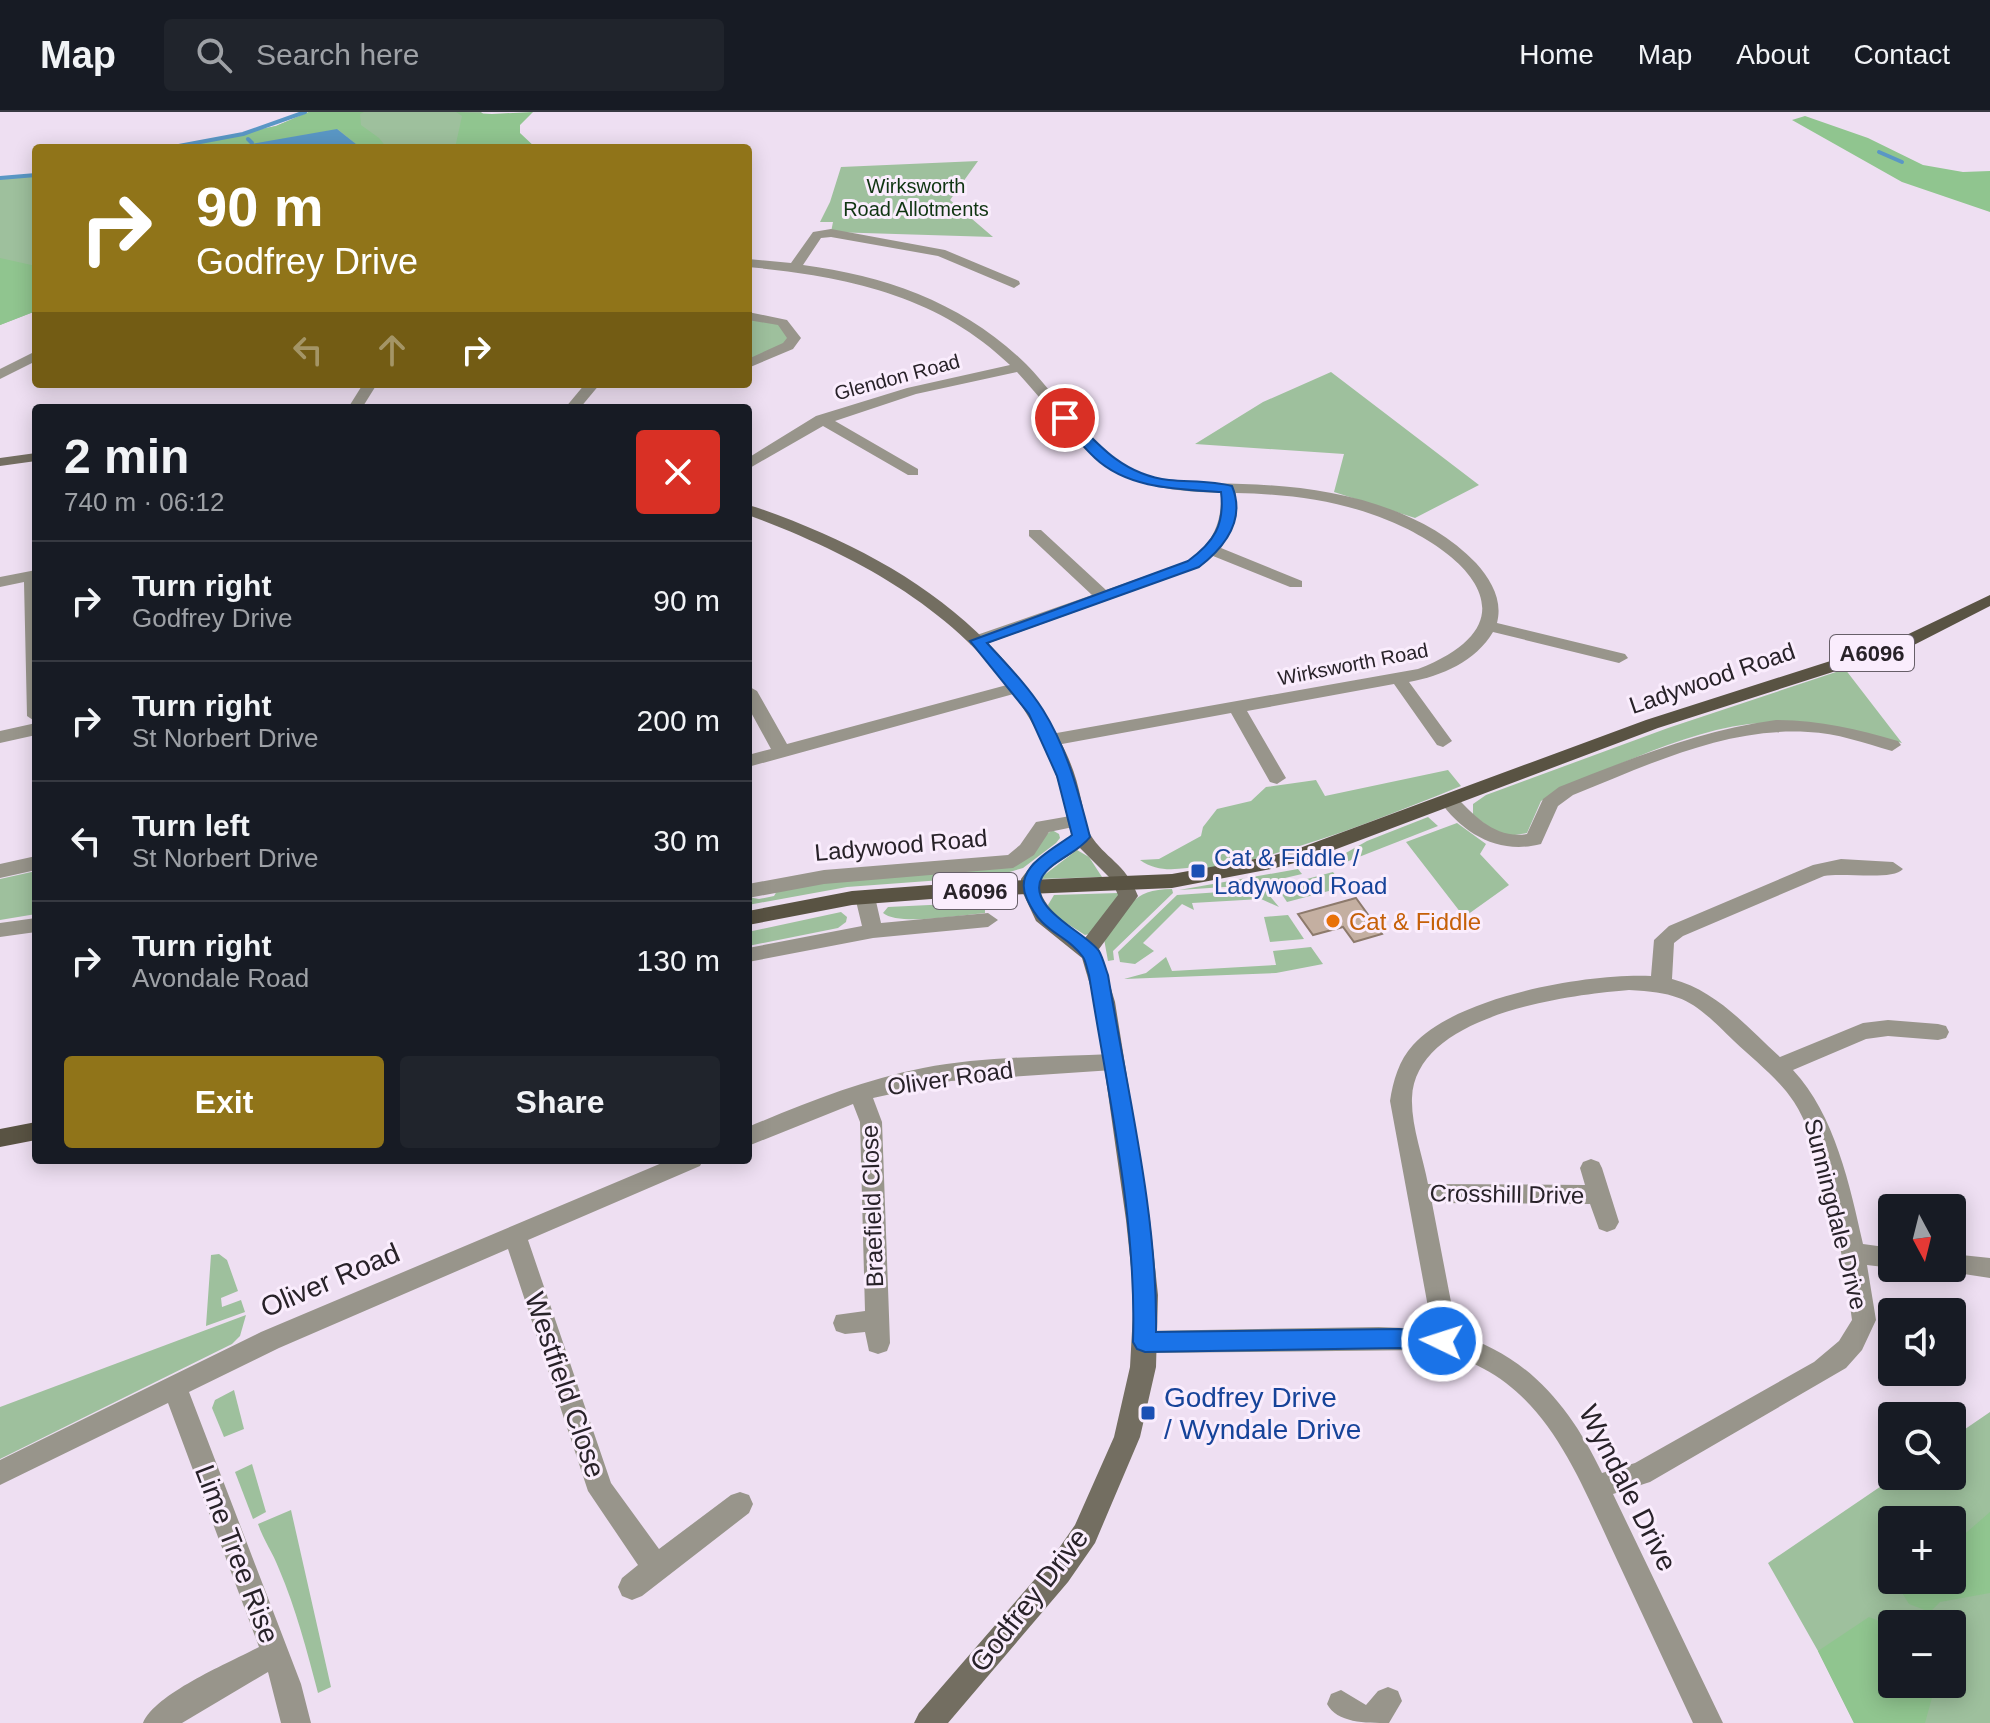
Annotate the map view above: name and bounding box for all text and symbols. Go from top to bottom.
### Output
search box [164,19,724,91]
icon: search [192,33,236,77]
text: Map [40,34,116,76]
text: Search here [256,38,419,71]
text: Home [1519,39,1594,70]
text: Map [1638,39,1692,70]
text: About [1736,39,1810,70]
text: Contact [1854,39,1950,70]
text: 90 m [196,175,324,238]
park label: Wirksworth Road Allotments [843,175,989,220]
icon: right [64,176,168,280]
text: Godfrey Drive [196,241,418,282]
icon: left [286,328,330,372]
icon: ahead [370,328,414,372]
icon: right [454,328,498,372]
street label: Glendon Road [832,350,962,404]
pin [1031,384,1099,452]
icon: arrive [1043,396,1087,440]
text: 2 min [64,430,189,483]
button: close [636,430,720,514]
text: 740 m · 06:12 [64,487,224,517]
text: Turn right [132,569,271,602]
icon: right [64,579,108,623]
text: 90 m [653,584,720,617]
text: Godfrey Drive [132,603,292,633]
road number: A6096 [1830,635,1914,671]
street label: Ladywood Road [1626,637,1798,719]
street label: Wirksworth Road [1276,639,1430,689]
text: Turn right [132,689,271,722]
icon: right [64,699,108,743]
text: 200 m [637,704,720,737]
text: St Norbert Drive [132,723,318,753]
text: Turn left [132,809,250,842]
icon: left [64,819,108,863]
text: 30 m [653,824,720,857]
street label: Ladywood Road [813,824,989,866]
text: St Norbert Drive [132,843,318,873]
place label: Cat & Fiddle / Ladywood Road [1214,844,1387,899]
marker: Cat & Fiddle / Ladywood Road [1189,862,1207,880]
road number: A6096 [933,873,1017,909]
place label: Cat & Fiddle [1349,908,1481,935]
marker: Cat & Fiddle [1324,912,1342,930]
text: Turn right [132,929,271,962]
icon: right [64,939,108,983]
text: 130 m [637,944,720,977]
text: Avondale Road [132,963,309,993]
button: Exit [64,1056,384,1148]
button: Share [400,1056,720,1148]
street label: Oliver Road [885,1056,1015,1100]
street label: Sunningdale Drive [1799,1116,1873,1312]
street label: Braefield Close [856,1124,888,1288]
street label: Crosshill Drive [1429,1179,1585,1209]
north arrow [1878,1194,1966,1282]
map controls [1878,1194,1966,1698]
street label: Oliver Road [256,1237,404,1323]
street label: Westfield Close [519,1288,611,1482]
button: sound [1878,1298,1966,1386]
position arrow [1400,1299,1484,1383]
place label: Godfrey Drive / Wyndale Drive [1164,1382,1361,1445]
street label: Wyndale Drive [1573,1400,1683,1576]
button: search [1878,1402,1966,1490]
marker: Godfrey Drive / Wyndale Drive [1139,1404,1157,1422]
street label: Lime Tree Rise [189,1461,285,1647]
button: + [1878,1506,1966,1594]
street label: Godfrey Drive [964,1522,1094,1678]
button: − [1878,1610,1966,1698]

